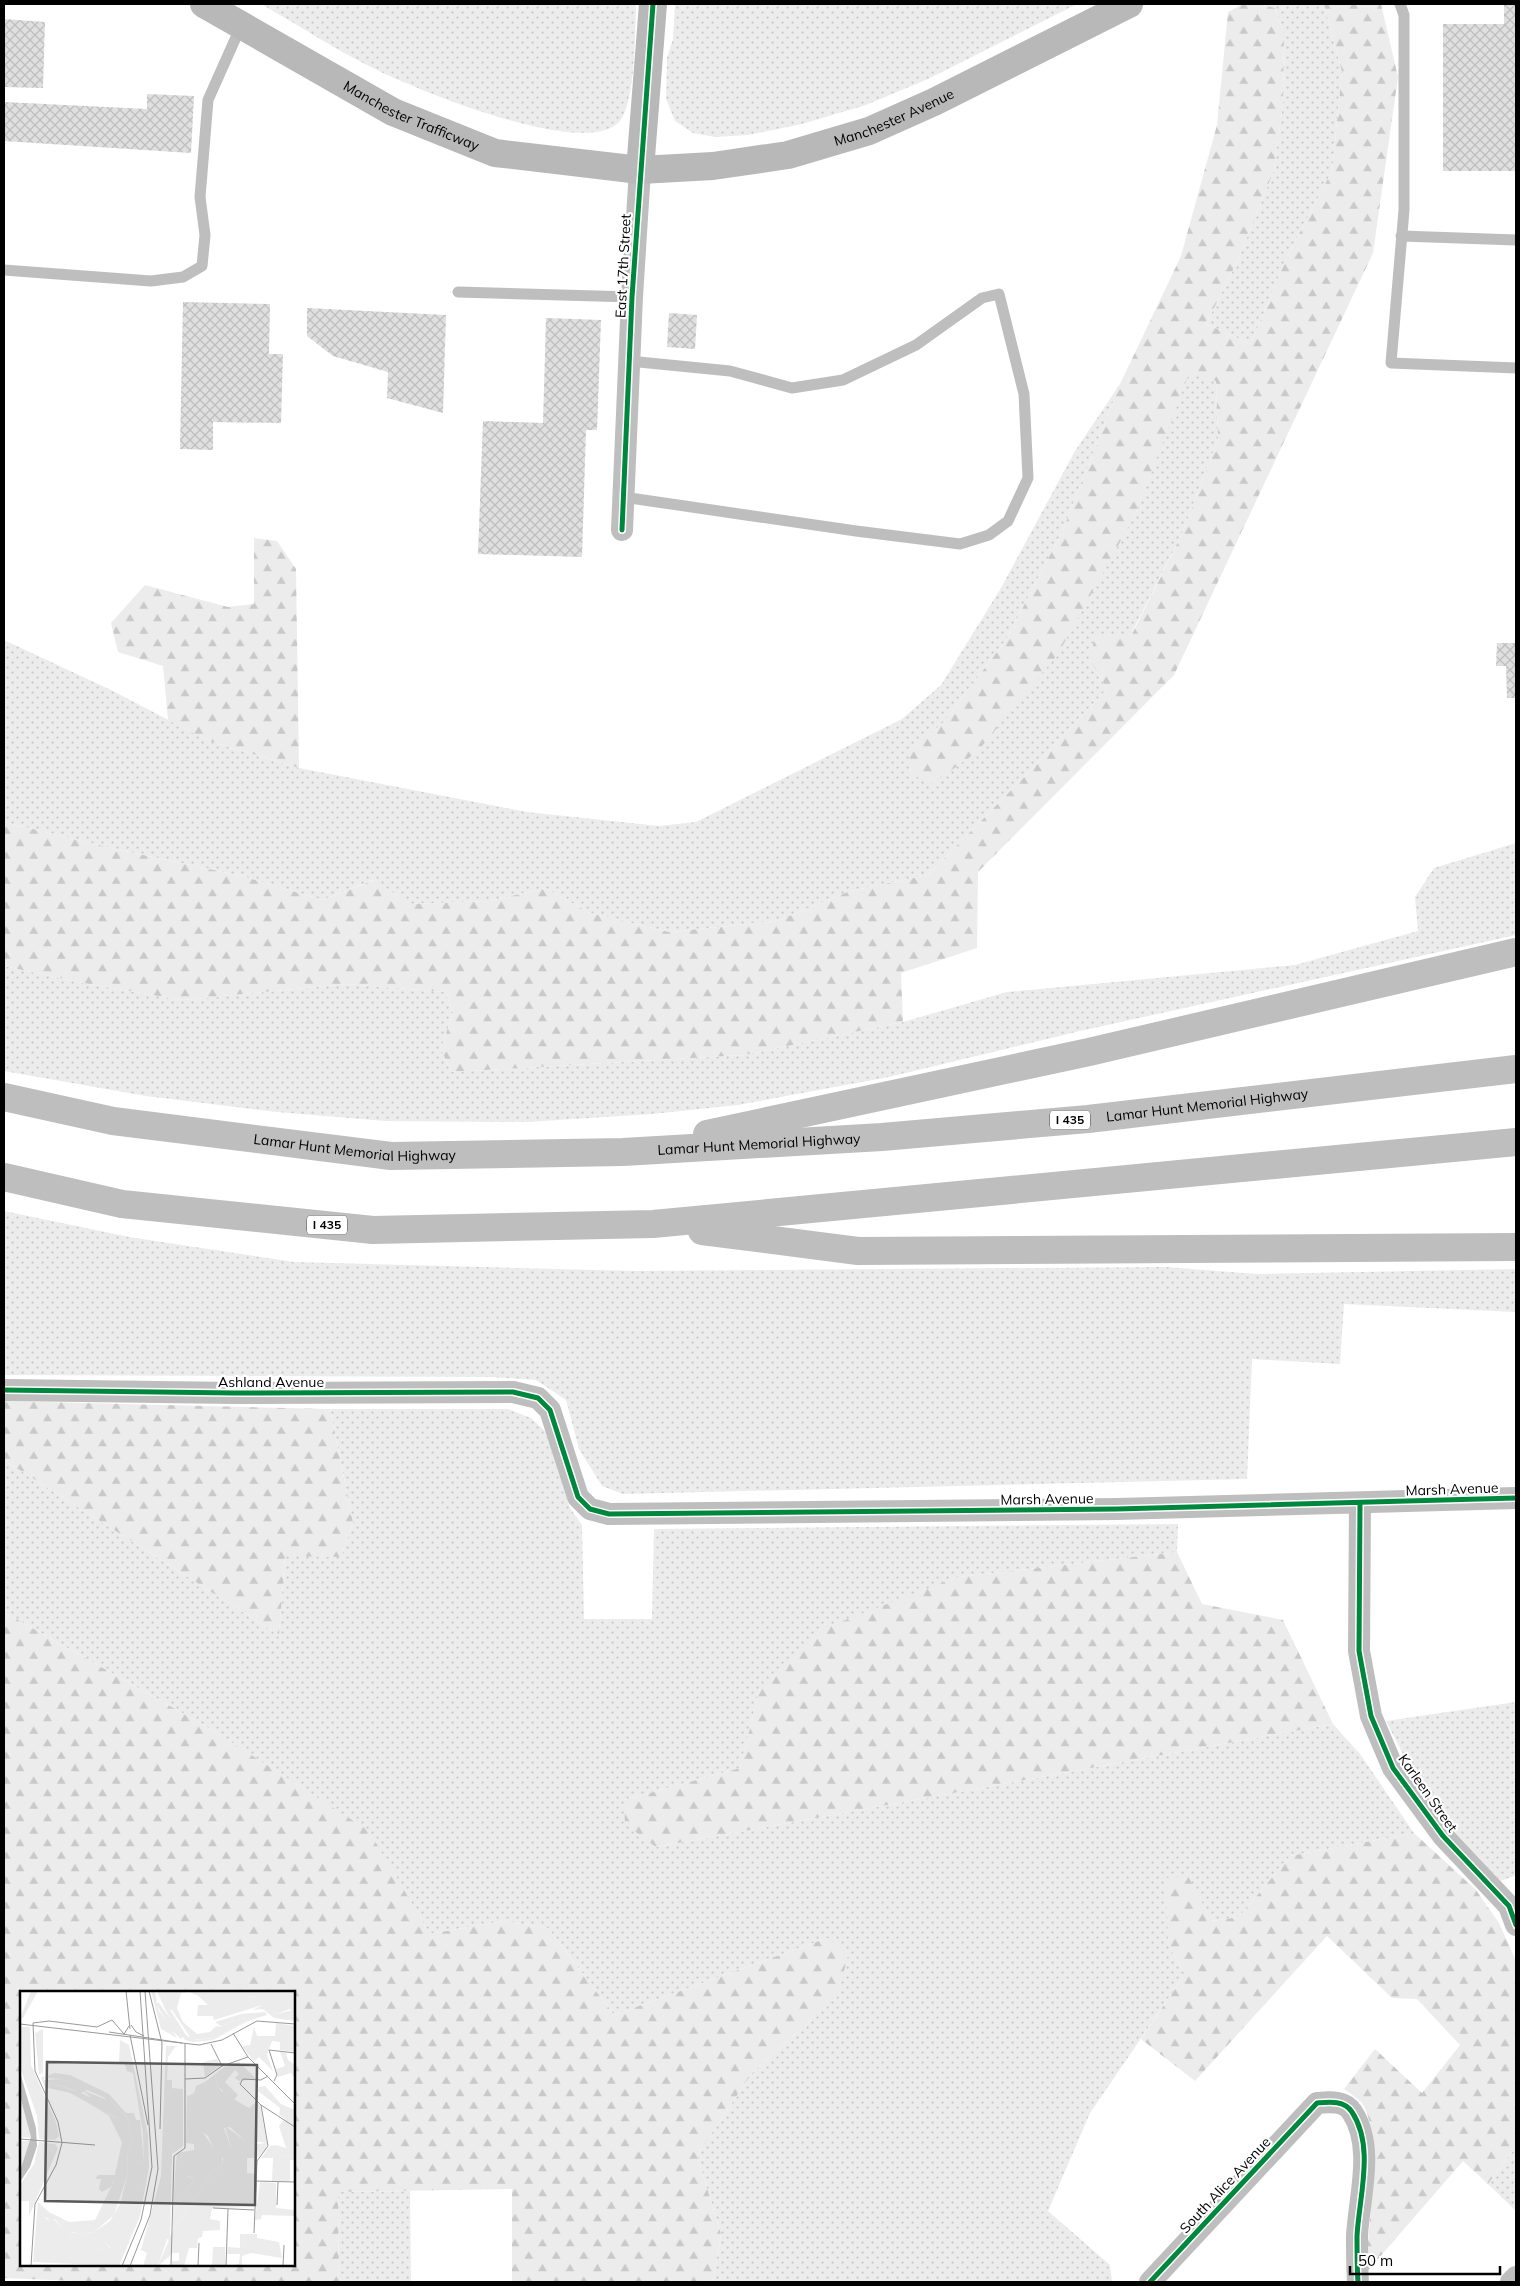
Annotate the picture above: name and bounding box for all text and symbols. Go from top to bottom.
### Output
street label: Manchester Trafficway [340,77,482,155]
street label: Manchester Avenue [832,85,957,150]
street label: East 17th Street [611,213,635,319]
street label: Lamar Hunt Memorial Highway [1105,1084,1310,1126]
road number: I 435 [1050,1110,1090,1130]
street label: Lamar Hunt Memorial Highway [657,1129,862,1159]
street label: Lamar Hunt Memorial Highway [252,1130,457,1165]
road number: I 435 [307,1216,347,1234]
street label: Ashland Avenue [218,1373,324,1391]
street label: Marsh Avenue [1405,1478,1499,1500]
street label: Marsh Avenue [1000,1489,1094,1509]
street label: Karleen Street [1394,1750,1462,1836]
inset map [20,1991,295,2266]
street label: South Alice Avenue [1176,2133,1274,2237]
scale bar [1350,2244,1500,2276]
text: 50 m [1358,2251,1393,2270]

